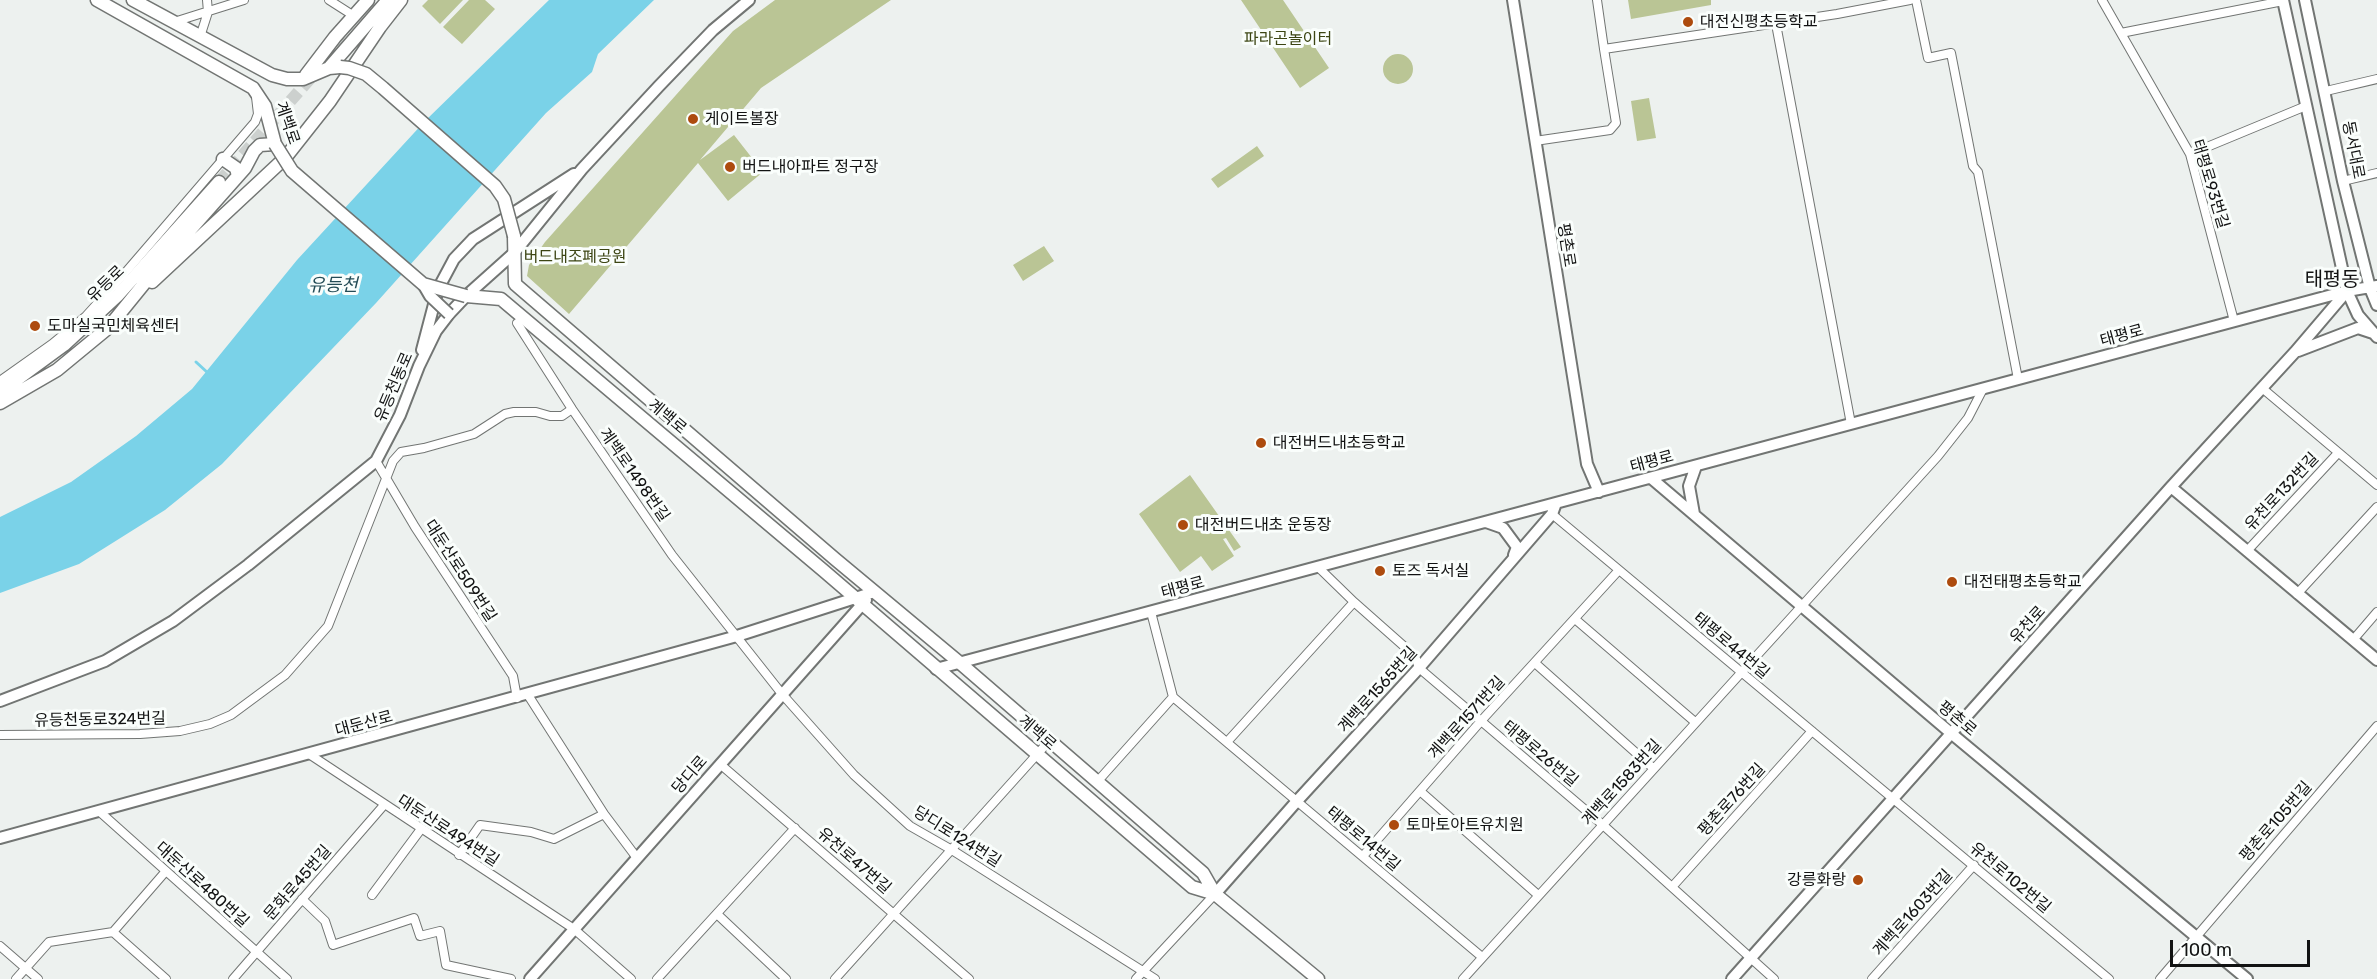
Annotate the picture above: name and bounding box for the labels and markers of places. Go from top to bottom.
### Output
place label: 대전신평초등학교 [1700,12,1818,32]
marker: 대전신평초등학교 [1681,15,1695,29]
place label: 게이트볼장 [705,109,779,129]
marker: 게이트볼장 [686,112,700,126]
place label: 버드내아파트 정구장 [742,157,878,177]
marker: 버드내아파트 정구장 [723,160,737,174]
place label: 도마실국민체육센터 [47,316,179,336]
marker: 도마실국민체육센터 [28,319,42,333]
place label: 대전버드내초등학교 [1273,433,1405,453]
marker: 대전버드내초등학교 [1254,436,1268,450]
place label: 대전버드내초 운동장 [1195,515,1331,535]
marker: 대전버드내초 운동장 [1176,518,1190,532]
place label: 토즈 독서실 [1392,561,1470,581]
marker: 토즈 독서실 [1373,564,1387,578]
place label: 대전태평초등학교 [1964,572,2082,592]
marker: 대전태평초등학교 [1945,575,1959,589]
place label: 토마토아트유치원 [1406,815,1524,835]
marker: 토마토아트유치원 [1387,818,1401,832]
place label: 강릉화랑 [1787,870,1846,890]
marker: 강릉화랑 [1851,873,1865,887]

